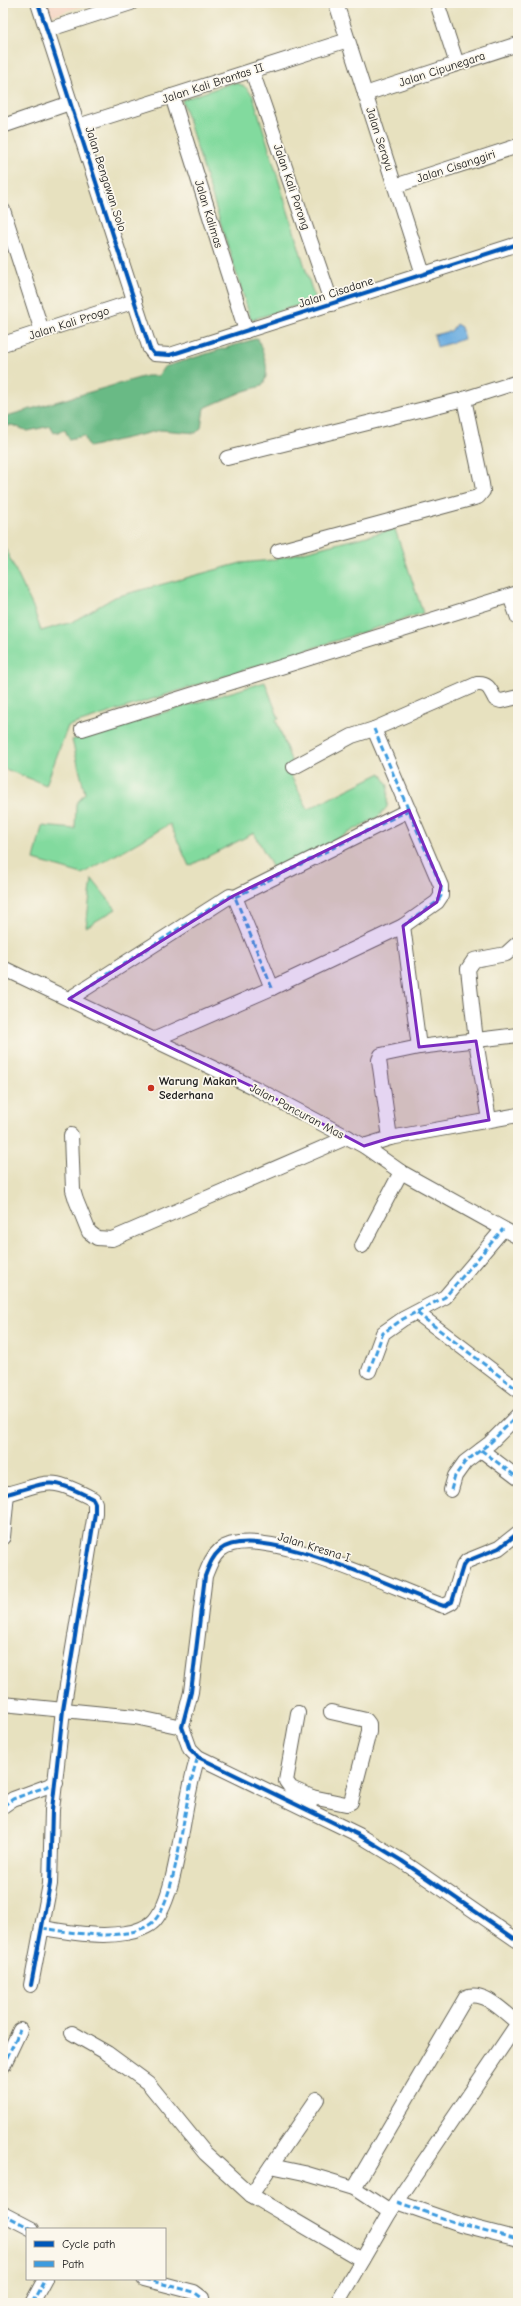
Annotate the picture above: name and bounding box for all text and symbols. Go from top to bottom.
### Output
street label: Jalan Cipunegara [397,48,487,90]
street label: Jalan Kali Brantas II [160,60,266,106]
street label: Jalan Serayu [363,105,397,173]
street label: Jalan Bengawan Solo [82,125,130,233]
street label: Jalan Kali Porong [271,142,313,232]
street label: Jalan Cisanggiri [415,147,497,185]
street label: Jalan Kalimas [192,178,226,250]
street label: Jalan Cisadane [297,273,375,311]
street label: Jalan Kali Progo [27,303,111,343]
place label: Warung Makan Sederhana [159,1074,237,1102]
street label: Jalan Pancuran Mas [247,1080,347,1142]
marker: Warung Makan Sederhana [146,1083,156,1093]
street label: Jalan Kresna I [276,1529,352,1565]
legend [26,2228,166,2280]
text: Cycle path [62,2237,115,2251]
text: Path [62,2257,84,2271]

